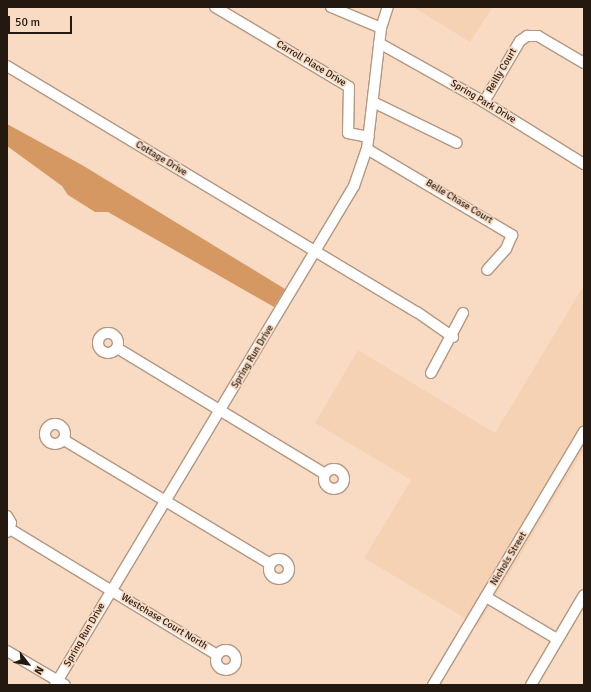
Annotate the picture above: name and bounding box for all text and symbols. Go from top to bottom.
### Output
scale bar [10,8,74,34]
text: 50 m [15,15,40,30]
street label: Carroll Place Drive [274,38,348,90]
street label: Reilly Court [484,46,520,96]
street label: Spring Park Drive [448,78,518,126]
street label: Cottage Drive [133,139,189,179]
street label: Belle Chase Court [423,177,495,227]
street label: Spring Run Drive [229,323,277,391]
street label: Nichols Street [488,530,530,588]
street label: Westchase Court North [119,591,209,653]
street label: Spring Run Drive [62,601,108,669]
north arrow [8,644,48,684]
text: N [31,664,46,677]

